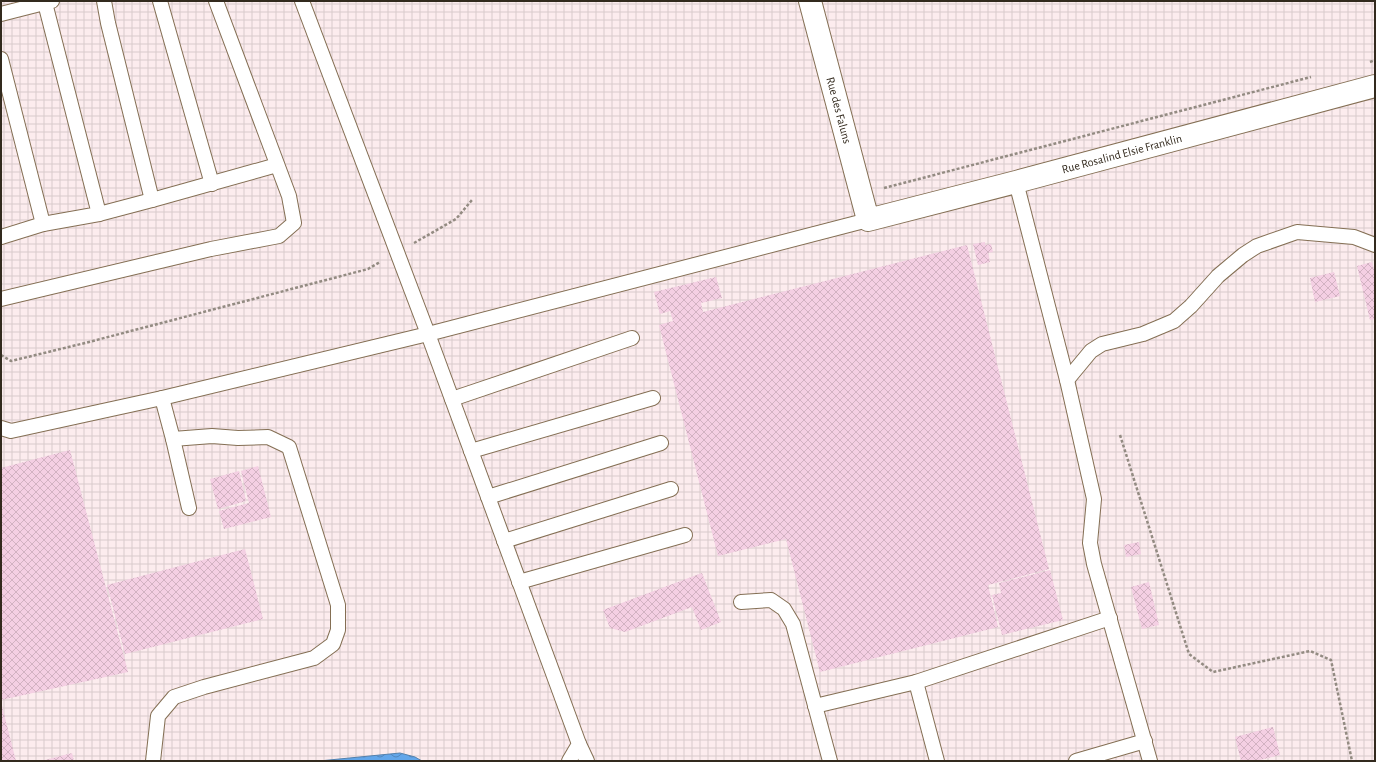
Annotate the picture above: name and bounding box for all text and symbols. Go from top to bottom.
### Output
street label: Rue des Faluns [824,76,853,145]
street label: Rue Rosalind Elsie Franklin [1061,132,1183,175]

